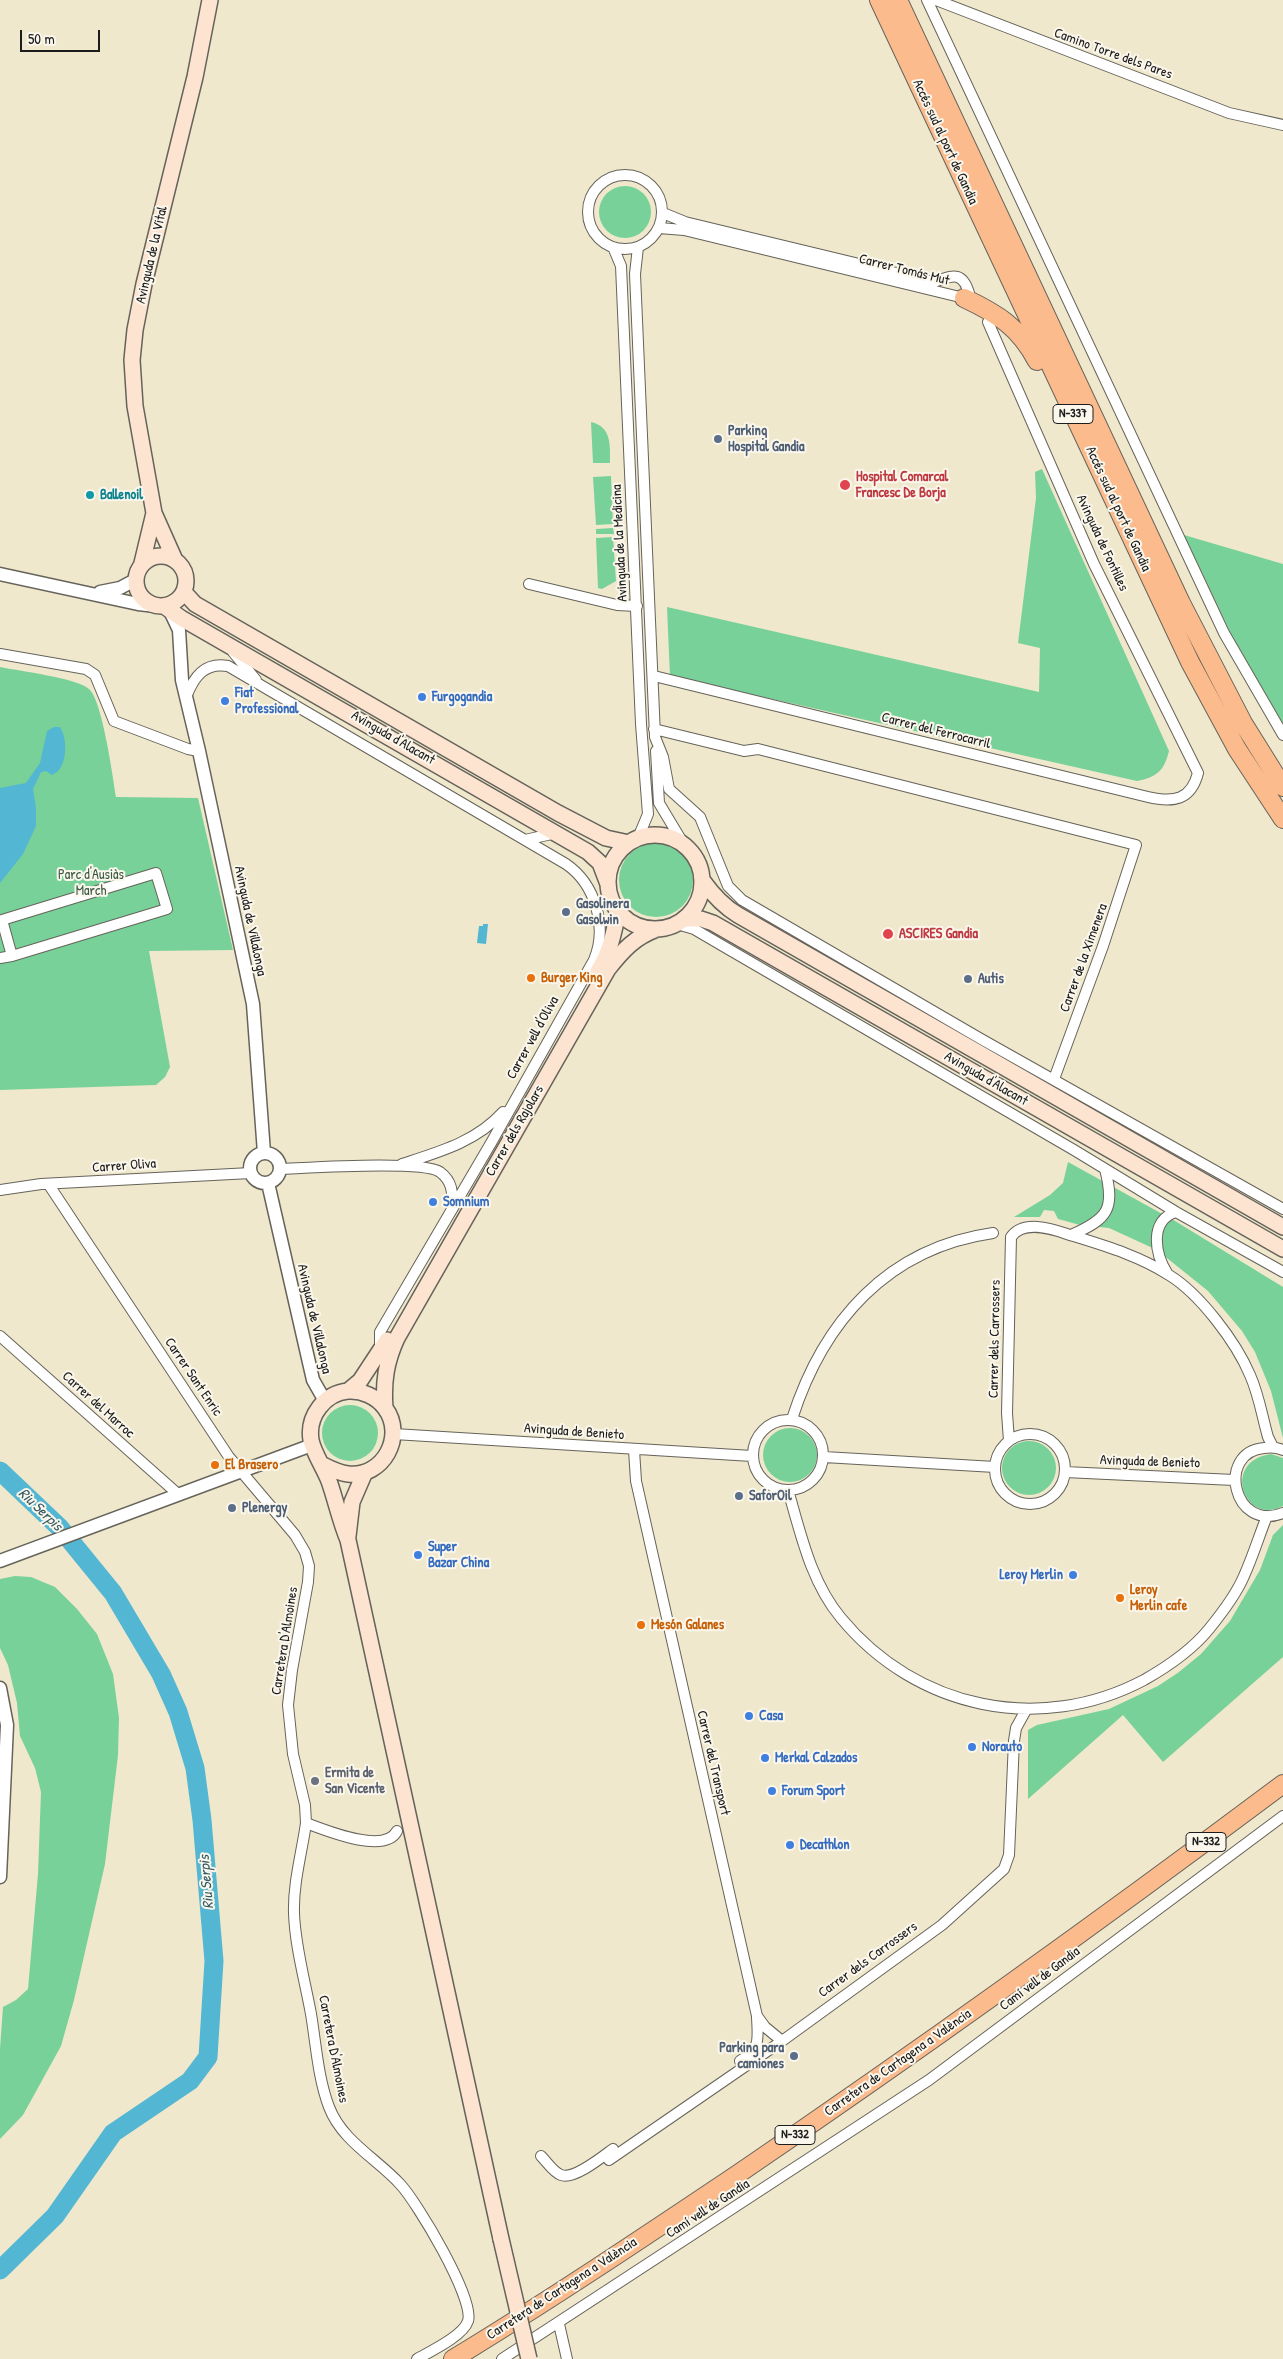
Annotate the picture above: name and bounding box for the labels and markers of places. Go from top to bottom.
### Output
place label: Parking Hospital Gandia [728,423,805,456]
marker: Parking Hospital Gandia [712,433,724,445]
place label: Hospital Comarcal Francesc De Borja [856,469,948,502]
marker: Hospital Comarcal Francesc De Borja [838,478,852,492]
place label: Ballenoil [100,487,143,503]
marker: Ballenoil [84,489,96,501]
place label: Fiat Professional [235,685,298,718]
place label: Furgogandia [432,689,492,705]
marker: Furgogandia [416,691,428,703]
marker: Fiat Professional [219,695,231,707]
place label: Gasolinera Gasolwin [576,896,629,929]
marker: Gasolinera Gasolwin [560,906,572,918]
place label: ASCIRES Gandia [899,926,978,942]
marker: ASCIRES Gandia [881,927,895,941]
place label: Burger King [541,970,603,986]
place label: Autis [978,971,1004,987]
marker: Burger King [525,972,537,984]
marker: Autis [962,973,974,985]
place label: Somnium [443,1194,489,1210]
marker: Somnium [427,1196,439,1208]
place label: El Brasero [225,1457,278,1473]
marker: El Brasero [209,1459,221,1471]
place label: SaforOil [749,1488,792,1504]
marker: SaforOil [733,1490,745,1502]
place label: Plenergy [242,1500,287,1516]
marker: Plenergy [226,1502,238,1514]
place label: Super Bazar China [428,1539,489,1571]
marker: Super Bazar China [412,1549,424,1561]
place label: Leroy Merlin [1000,1567,1063,1583]
marker: Leroy Merlin [1067,1569,1079,1581]
place label: Leroy Merlin cafe [1130,1582,1187,1614]
marker: Leroy Merlin cafe [1114,1592,1126,1604]
place label: Mesón Galanes [651,1617,724,1633]
marker: Mesón Galanes [635,1619,647,1631]
place label: Casa [759,1708,783,1724]
marker: Casa [743,1710,755,1722]
place label: Norauto [982,1739,1022,1755]
marker: Norauto [966,1741,978,1753]
place label: Merkal Calzados [775,1750,857,1766]
marker: Merkal Calzados [759,1752,771,1764]
place label: Ermita de San Vicente [325,1765,385,1798]
marker: Ermita de San Vicente [309,1775,321,1787]
place label: Forum Sport [782,1783,845,1799]
marker: Forum Sport [766,1785,778,1797]
place label: Decathlon [800,1837,850,1853]
marker: Decathlon [784,1839,796,1851]
place label: Parking para camiones [719,2040,784,2072]
marker: Parking para camiones [788,2050,800,2062]

